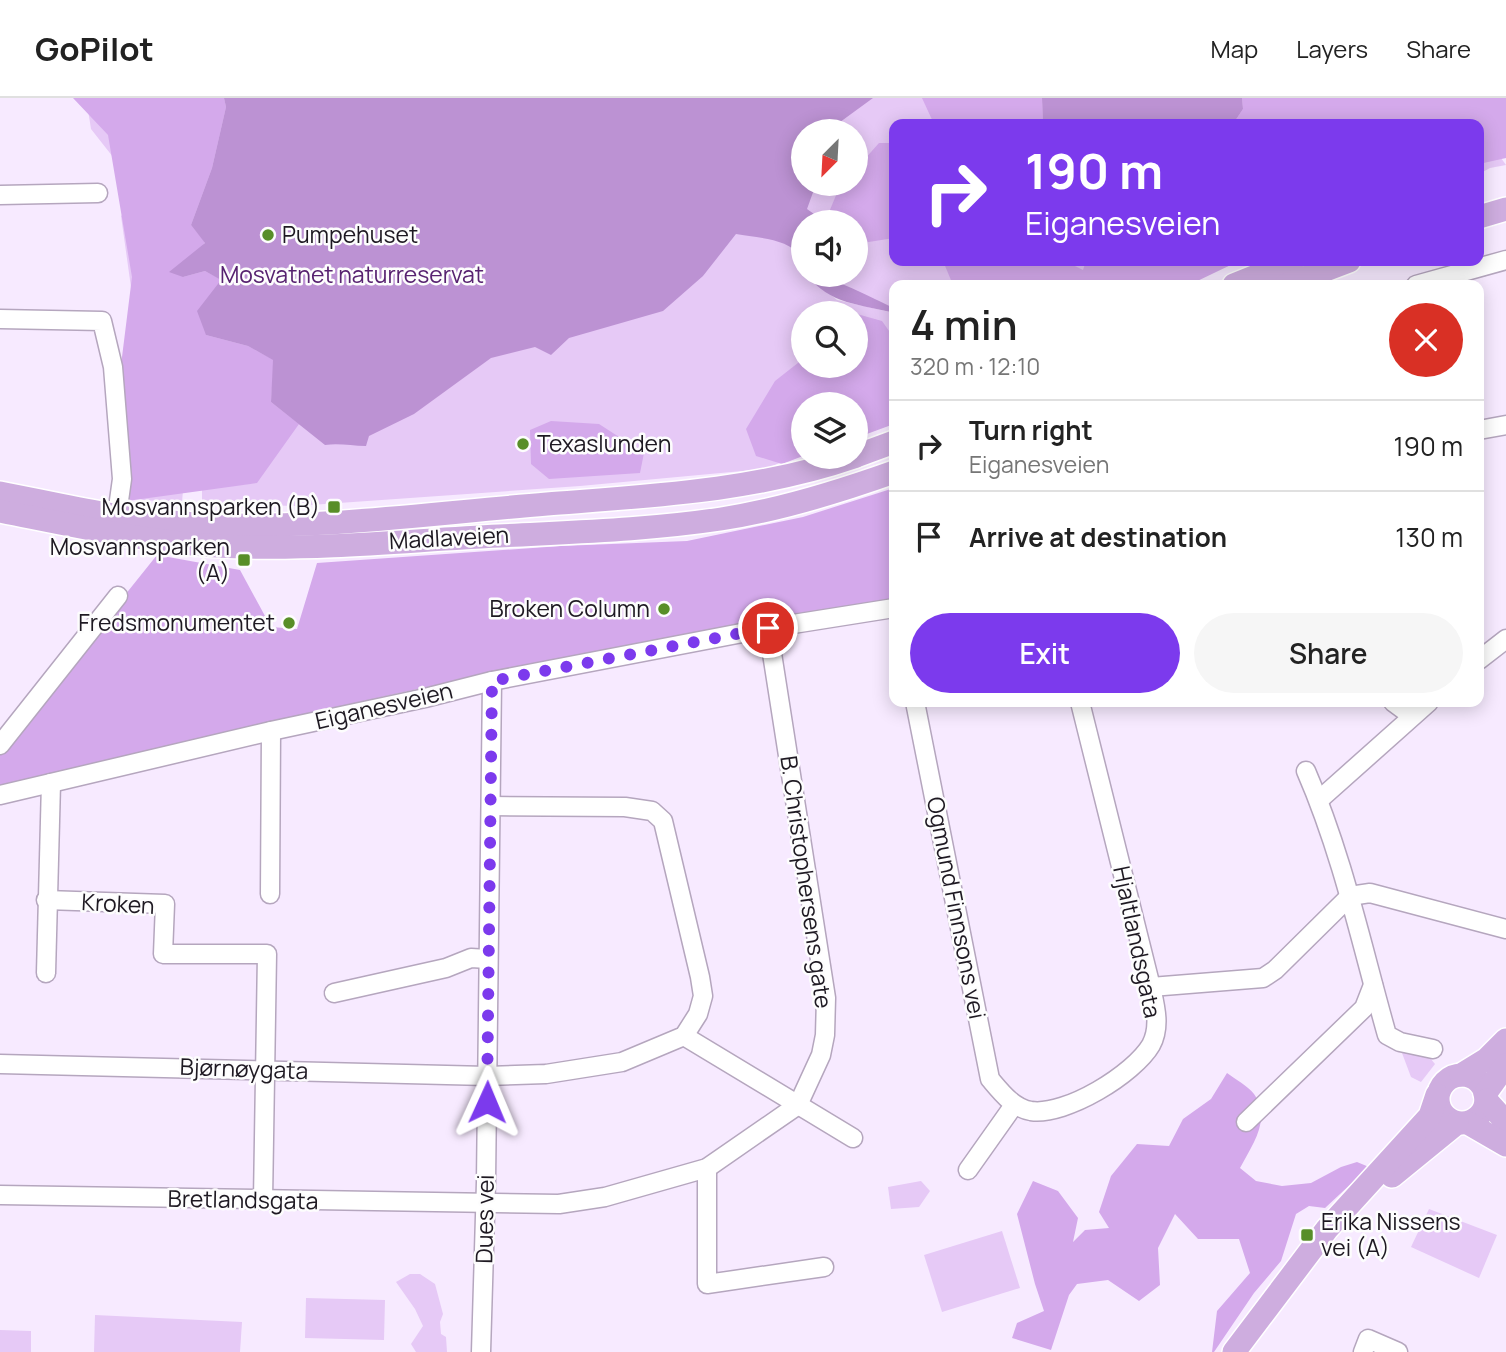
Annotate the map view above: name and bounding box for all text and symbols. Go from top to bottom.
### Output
text: GoPilot [35,26,154,71]
text: Map [1211,32,1258,65]
text: Layers [1296,32,1368,65]
text: Share [1406,32,1471,65]
north arrow [791,119,868,196]
map controls [791,119,868,469]
text: 190 m [1025,137,1163,204]
icon: right [910,147,1001,238]
text: Eiganesveien [1025,201,1220,245]
button: sound [791,210,868,287]
place label: Pumpehuset [282,218,418,250]
marker: Pumpehuset [260,227,276,243]
park label: Mosvatnet naturreservat [220,258,484,290]
text: 4 min [910,295,1018,353]
button: search [791,301,868,378]
button: close [1389,303,1463,377]
text: 320 m · 12:10 [910,350,1040,382]
button: layers [791,392,868,469]
text: Turn right [969,412,1093,448]
place label: Texaslunden [537,427,671,459]
icon: right [910,427,948,465]
text: 190 m [1394,428,1463,464]
marker: Texaslunden [515,436,531,452]
text: Eiganesveien [969,448,1109,480]
place label: Mosvannsparken (B) [101,490,320,522]
marker: Mosvannsparken (B) [326,499,342,515]
street label: Madlaveien [388,518,510,556]
icon: arrive [910,518,948,556]
text: Arrive at destination [969,519,1227,555]
text: 130 m [1395,519,1463,555]
place label: Mosvannsparken (A) [50,530,230,588]
marker: Mosvannsparken (A) [236,552,252,568]
place label: Broken Column [489,592,650,624]
pin [738,598,798,658]
marker: Broken Column [656,601,672,617]
place label: Fredsmonumentet [78,606,275,638]
icon: arrive [749,609,787,647]
button: Exit [910,613,1180,693]
button: Share [1194,613,1463,693]
marker: Fredsmonumentet [281,615,297,631]
street label: Eiganesveien [312,674,456,736]
street label: B. Christophersens gate [773,754,841,1010]
street label: Ogmund Finnsons vei [920,794,994,1022]
street label: Hjaltlandsgata [1106,863,1170,1021]
street label: Kroken [81,885,155,921]
street label: Bjørnøygata [179,1050,309,1086]
position arrow [450,1065,524,1139]
street label: Dues vei [467,1174,501,1264]
street label: Bretlandsgata [167,1182,319,1216]
place label: Erika Nissens vei (A) [1321,1205,1461,1263]
marker: Erika Nissens vei (A) [1299,1227,1315,1243]

